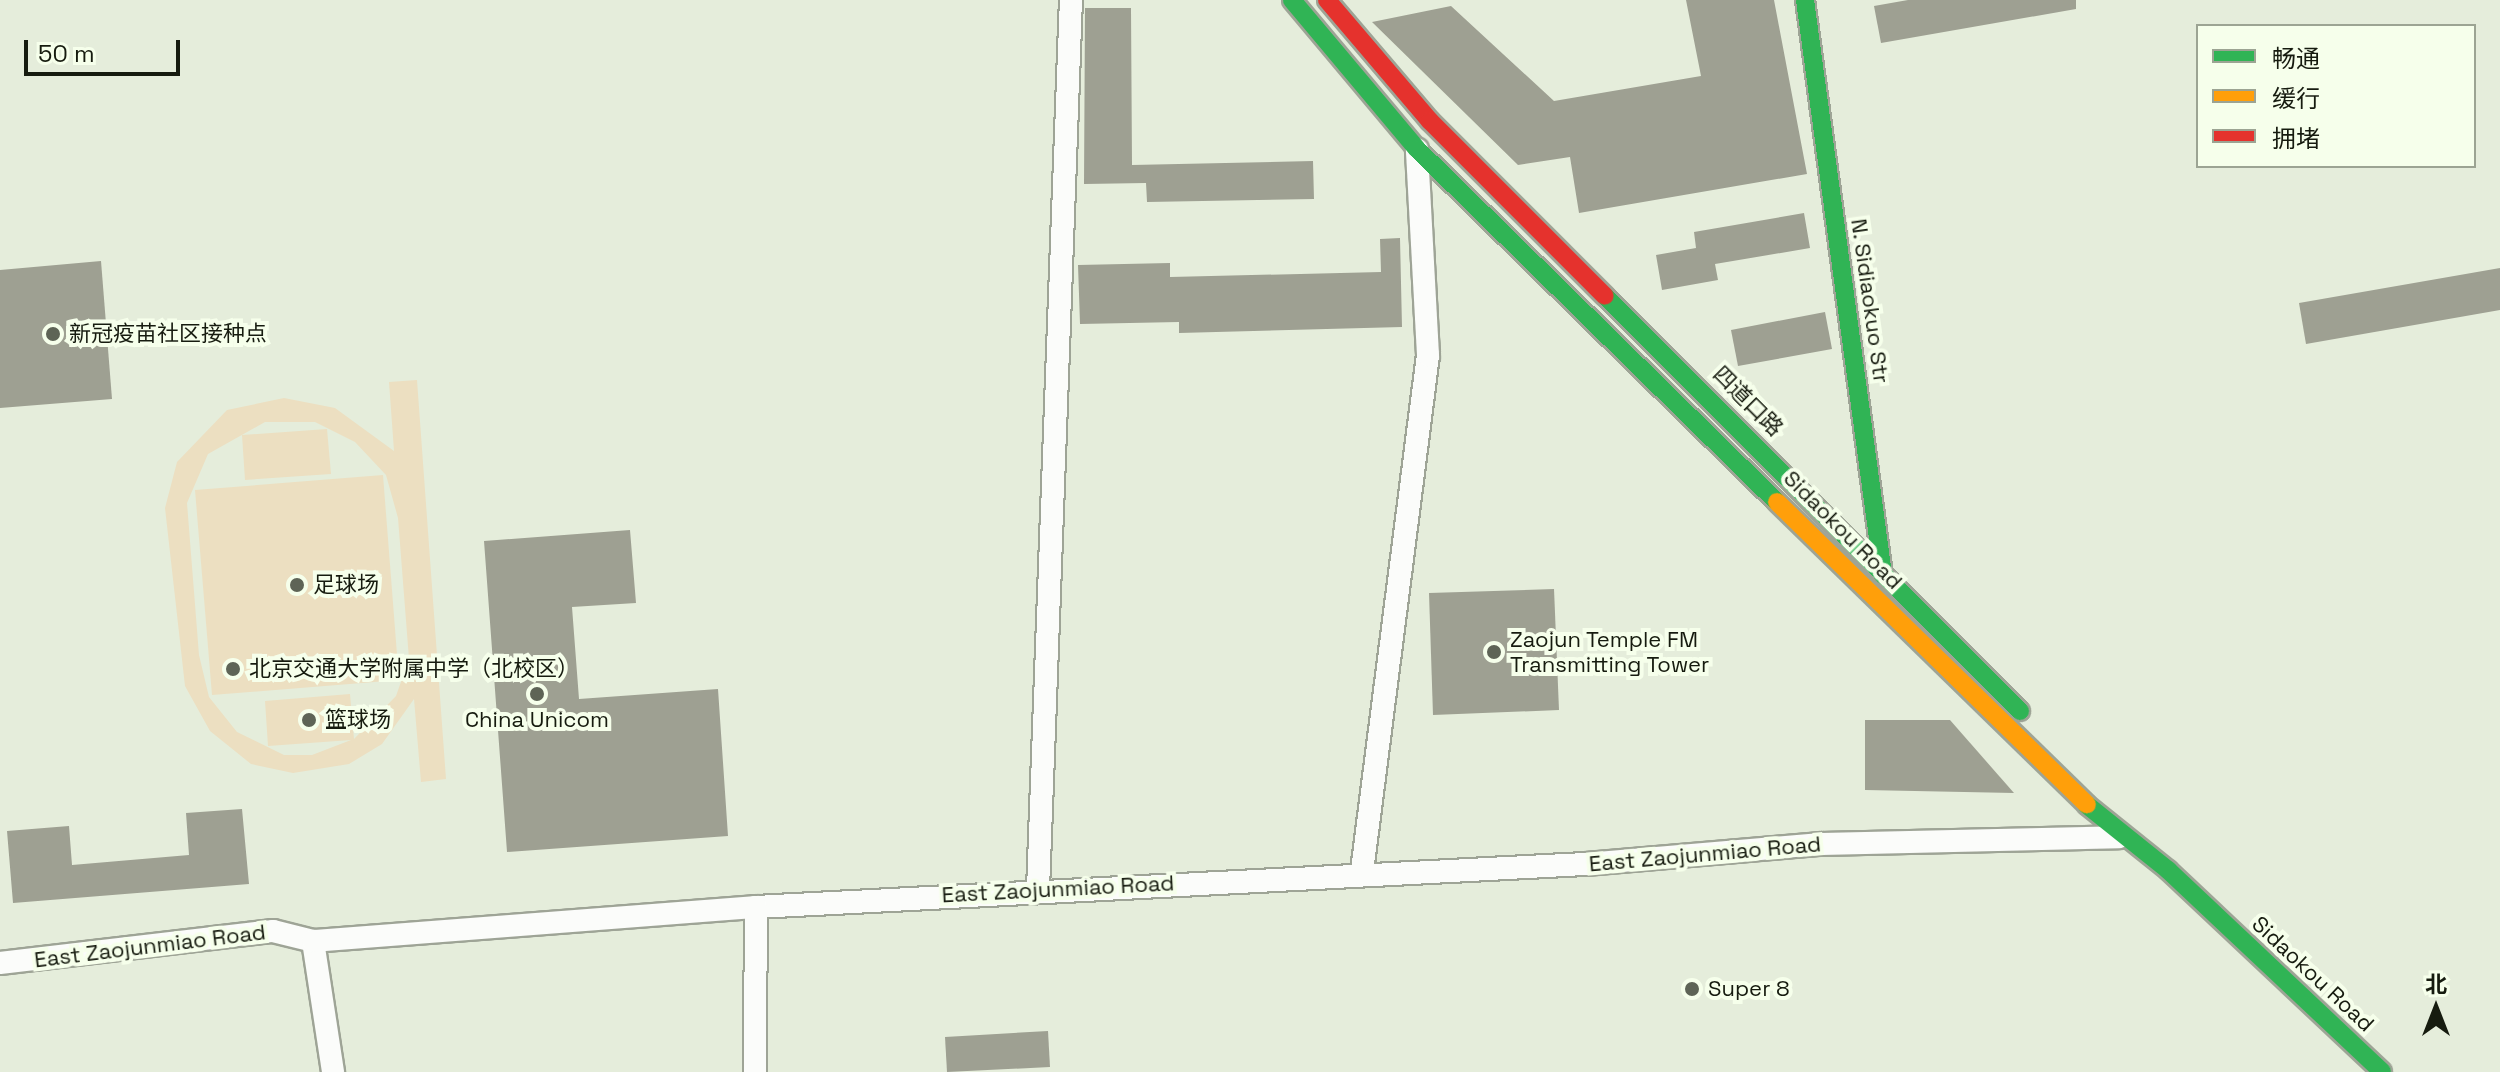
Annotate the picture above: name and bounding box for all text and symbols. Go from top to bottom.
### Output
scale bar [28,24,184,74]
legend [2196,24,2476,168]
text: 50 m [38,38,95,69]
text: 畅通 [2272,43,2320,74]
text: 缓行 [2272,83,2320,114]
text: 拥堵 [2272,123,2320,154]
street label: N. Sidiaokuo Str [1845,217,1895,385]
place label: 新冠疫苗社区接种点 [69,321,267,347]
marker: 新冠疫苗社区接种点 [44,325,62,343]
street label: 四道口路 [1708,361,1788,441]
street label: Sidaokou Road [1778,465,1908,595]
place label: 足球场 [313,572,379,598]
marker: 足球场 [288,576,306,594]
place label: Zaojun Temple FM Transmitting Tower [1510,626,1710,678]
marker: Zaojun Temple FM Transmitting Tower [1485,643,1503,661]
place label: 北京交通大学附属中学（北校区） [249,656,579,682]
marker: 北京交通大学附属中学（北校区） [224,660,242,678]
marker: China Unicom [528,685,546,703]
place label: 篮球场 [325,707,391,733]
place label: China Unicom [465,707,609,733]
marker: 篮球场 [300,711,318,729]
street label: East Zaojunmiao Road [1588,831,1822,877]
street label: East Zaojunmiao Road [941,870,1175,908]
street label: Sidaokou Road [2247,911,2379,1037]
street label: East Zaojunmiao Road [33,919,267,973]
north arrow [2396,968,2476,1048]
text: 北 [2425,970,2447,998]
place label: Super 8 [1708,976,1790,1002]
marker: Super 8 [1683,980,1701,998]

